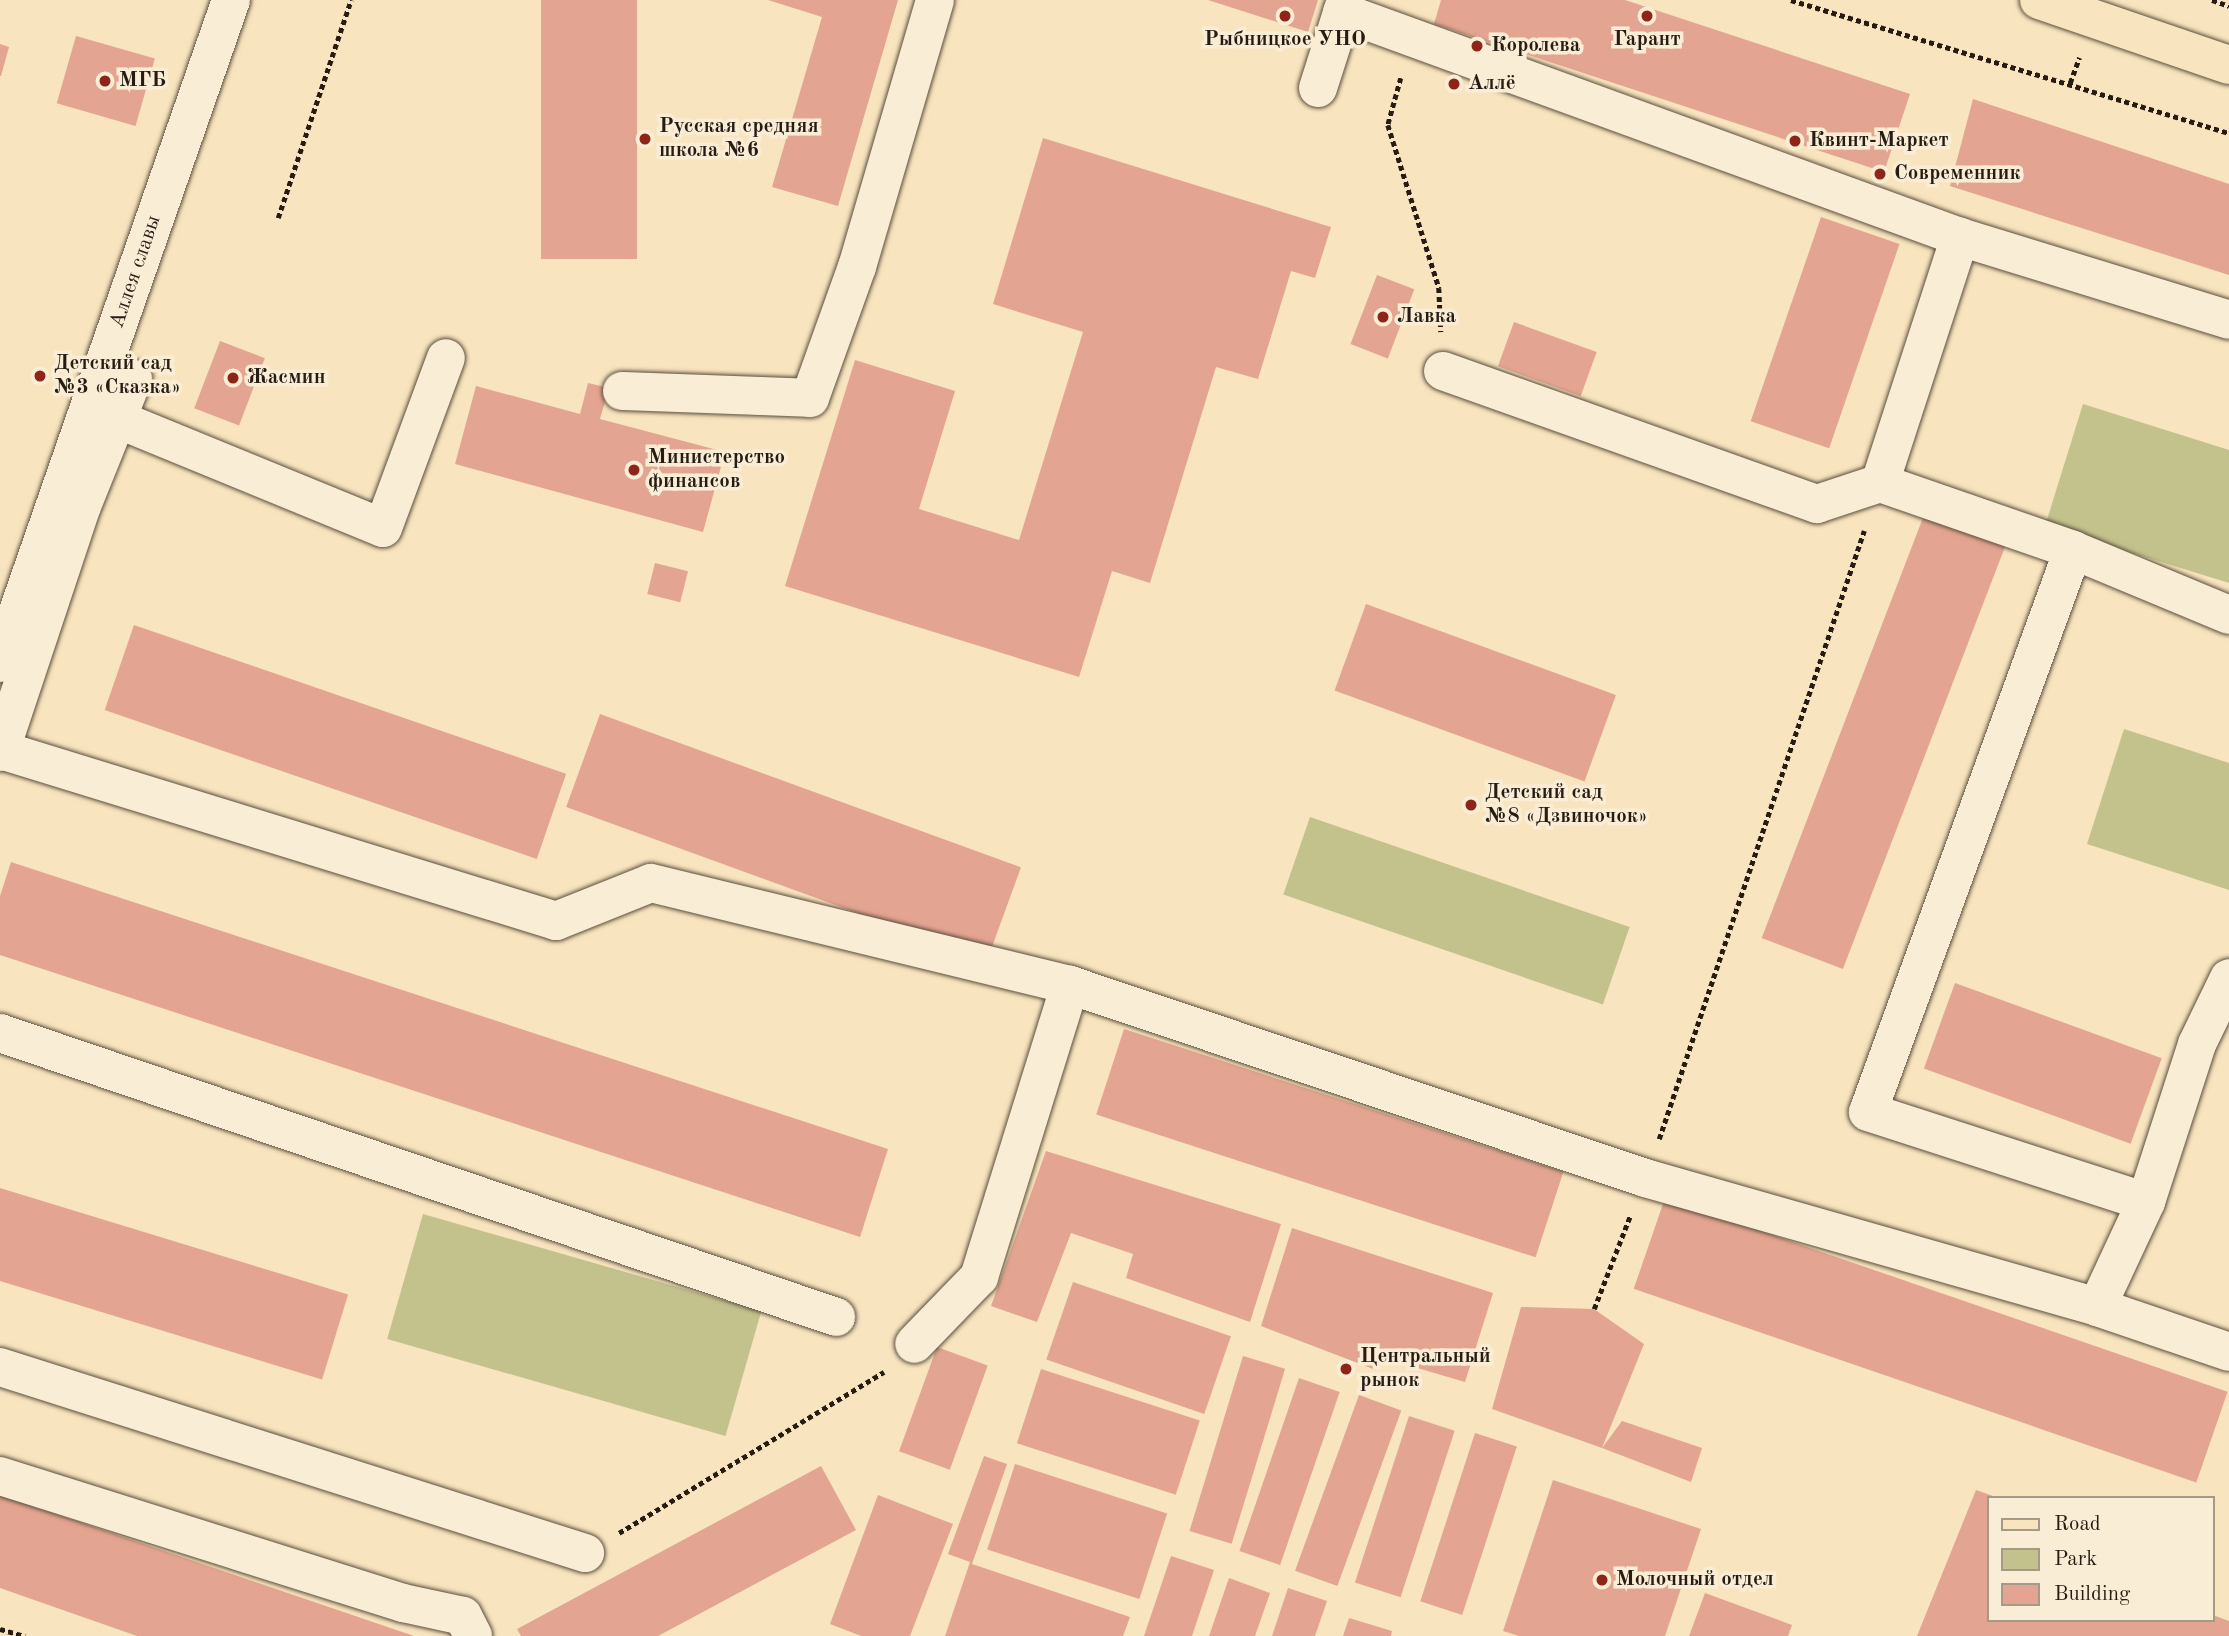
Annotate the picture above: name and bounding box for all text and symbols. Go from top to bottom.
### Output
marker: Рыбницкое УНО [1277,8,1293,24]
marker: Гарант [1639,8,1655,24]
place label: Рыбницкое УНО [1204,27,1366,53]
place label: Гарант [1613,27,1681,53]
place label: Королева [1491,33,1581,59]
marker: Королева [1469,38,1485,54]
place label: МГБ [119,68,166,94]
place label: Аллё [1468,71,1516,97]
marker: МГБ [97,73,113,89]
marker: Аллё [1446,76,1462,92]
place label: Русская средняя школа №6 [659,114,819,164]
place label: Квинт-Маркет [1809,128,1949,154]
marker: Русская средняя школа №6 [637,131,653,147]
marker: Квинт-Маркет [1787,133,1803,149]
place label: Современник [1894,161,2020,187]
marker: Современник [1872,166,1888,182]
street label: Аллея славы [105,212,167,332]
place label: Лавка [1397,304,1456,330]
marker: Лавка [1375,309,1391,325]
place label: Детский сад №3 «Сказка» [54,351,181,401]
place label: Жасмин [247,365,326,391]
marker: Детский сад №3 «Сказка» [32,368,48,384]
marker: Жасмин [225,370,241,386]
place label: Министерство финансов [648,445,785,495]
marker: Министерство финансов [626,462,642,478]
place label: Детский сад №8 «Дзвиночок» [1485,780,1648,830]
marker: Детский сад №8 «Дзвиночок» [1463,797,1479,813]
place label: Центральный рынок [1360,1344,1491,1394]
marker: Центральный рынок [1338,1361,1354,1377]
legend [1988,1496,2215,1622]
text: Road [2054,1514,2101,1535]
text: Park [2054,1549,2097,1570]
place label: Молочный отдел [1616,1567,1774,1593]
marker: Молочный отдел [1594,1572,1610,1588]
text: Building [2054,1584,2130,1605]

